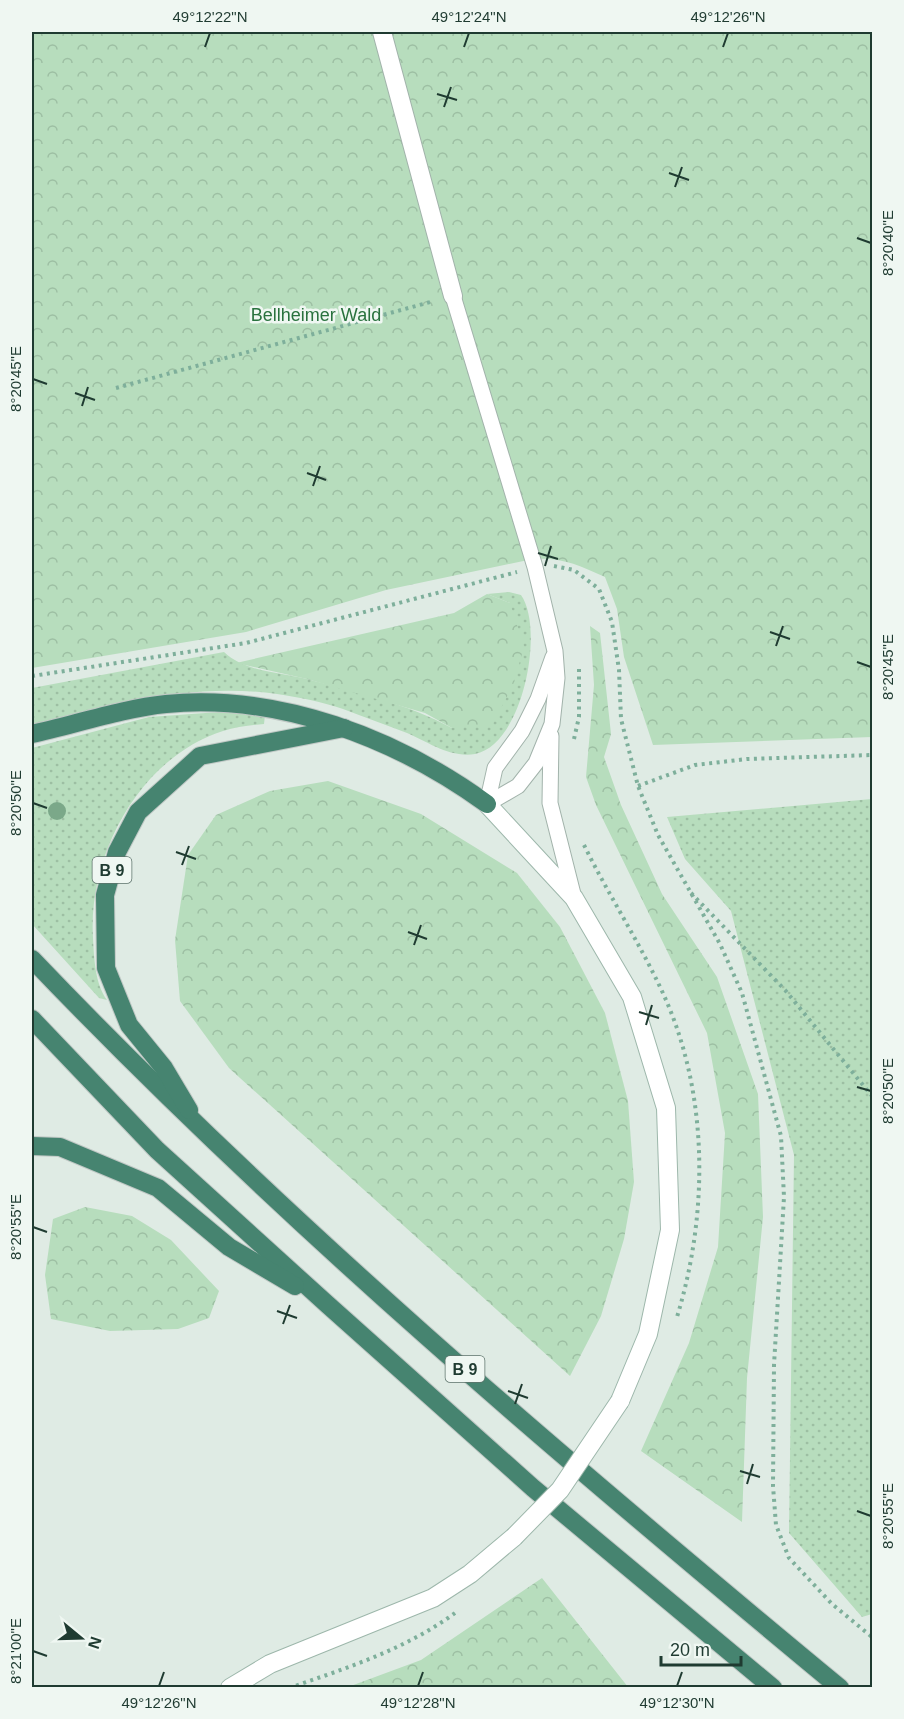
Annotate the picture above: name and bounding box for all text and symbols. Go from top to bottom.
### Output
text: 49°12'22"N [172,8,248,25]
text: 49°12'24"N [431,8,507,25]
text: 49°12'26"N [690,8,766,25]
text: 8°20'40"E [879,210,896,276]
park label: Bellheimer Wald [251,305,381,325]
text: 8°20'45"E [7,346,24,412]
text: 8°20'45"E [879,634,896,700]
text: 8°20'50"E [7,770,24,836]
road number: B 9 [92,857,132,883]
text: 8°20'50"E [879,1058,896,1124]
text: 8°20'55"E [7,1194,24,1260]
road number: B 9 [446,1356,484,1382]
text: 8°20'55"E [879,1483,896,1549]
north arrow [51,1608,111,1668]
text: 8°21'00"E [7,1618,24,1684]
scale bar [661,1629,740,1667]
text: N [85,1634,105,1651]
text: 20 m [670,1640,710,1660]
text: 49°12'26"N [121,1694,197,1711]
text: 49°12'28"N [380,1694,456,1711]
text: 49°12'30"N [639,1694,715,1711]

